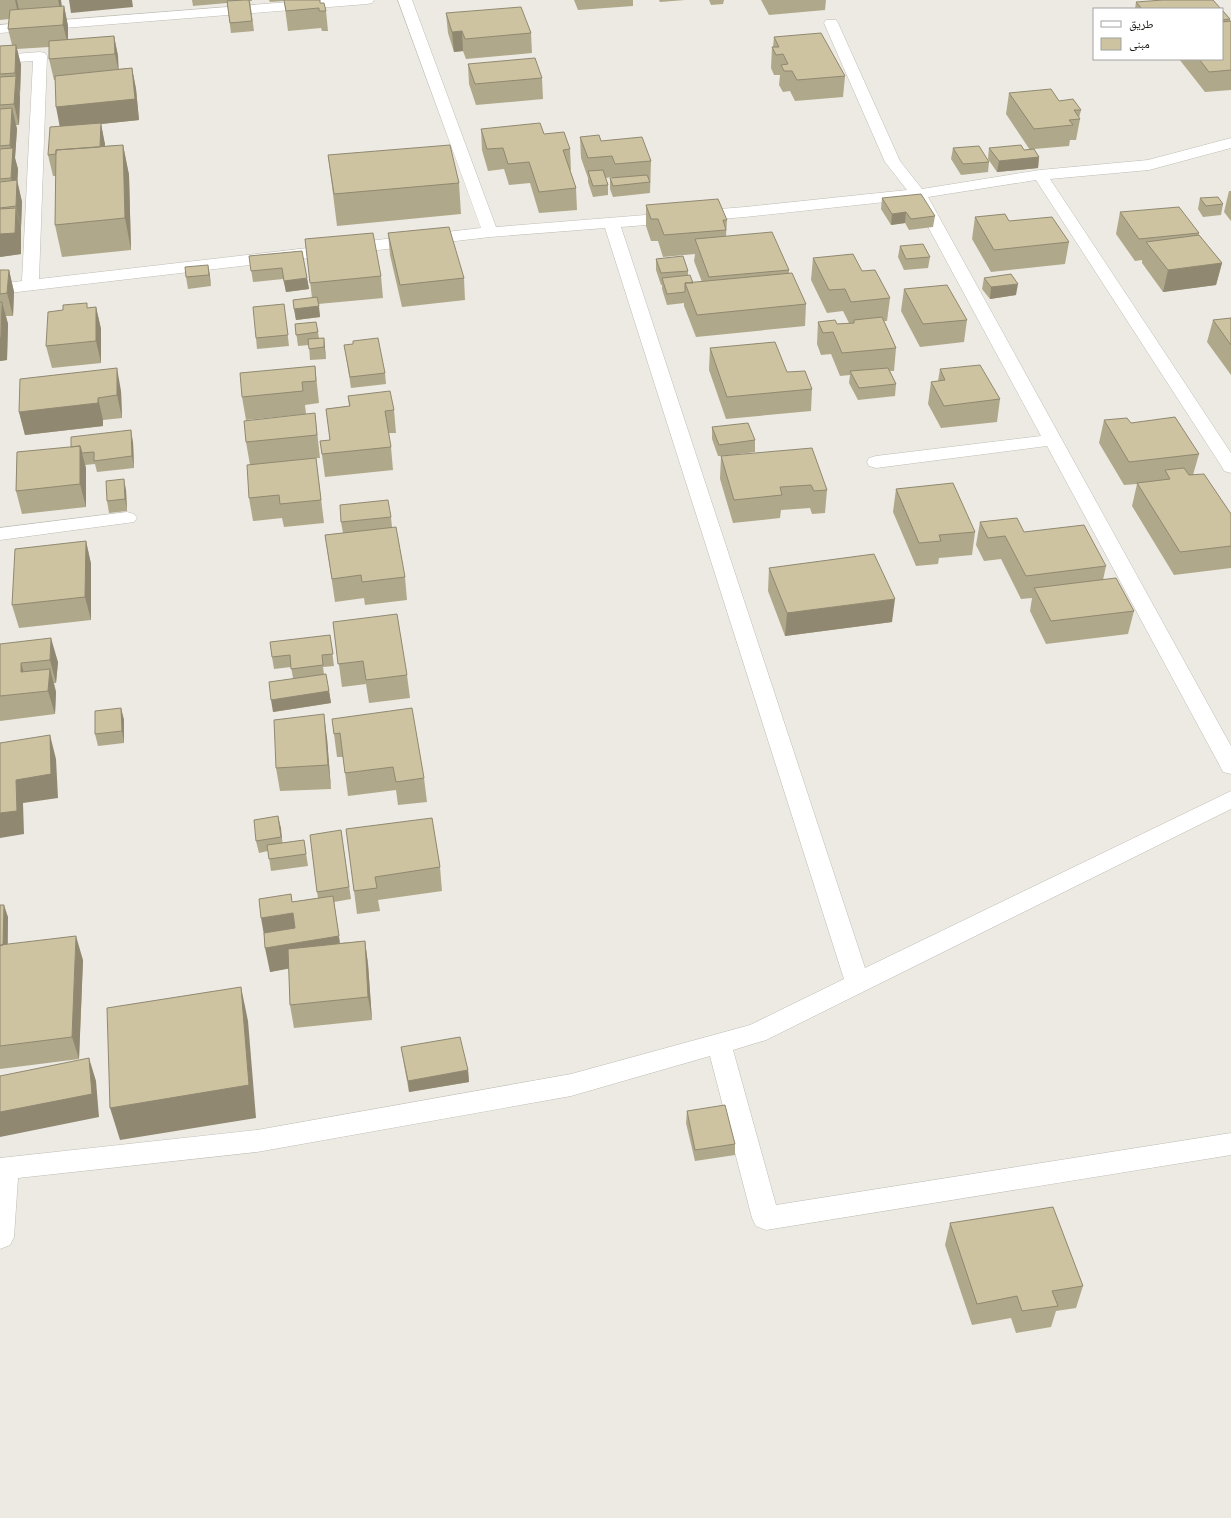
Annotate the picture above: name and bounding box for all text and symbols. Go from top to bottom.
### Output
legend [1093,8,1223,60]
text: طريق [1129,15,1154,32]
text: مبنى [1129,35,1150,52]

